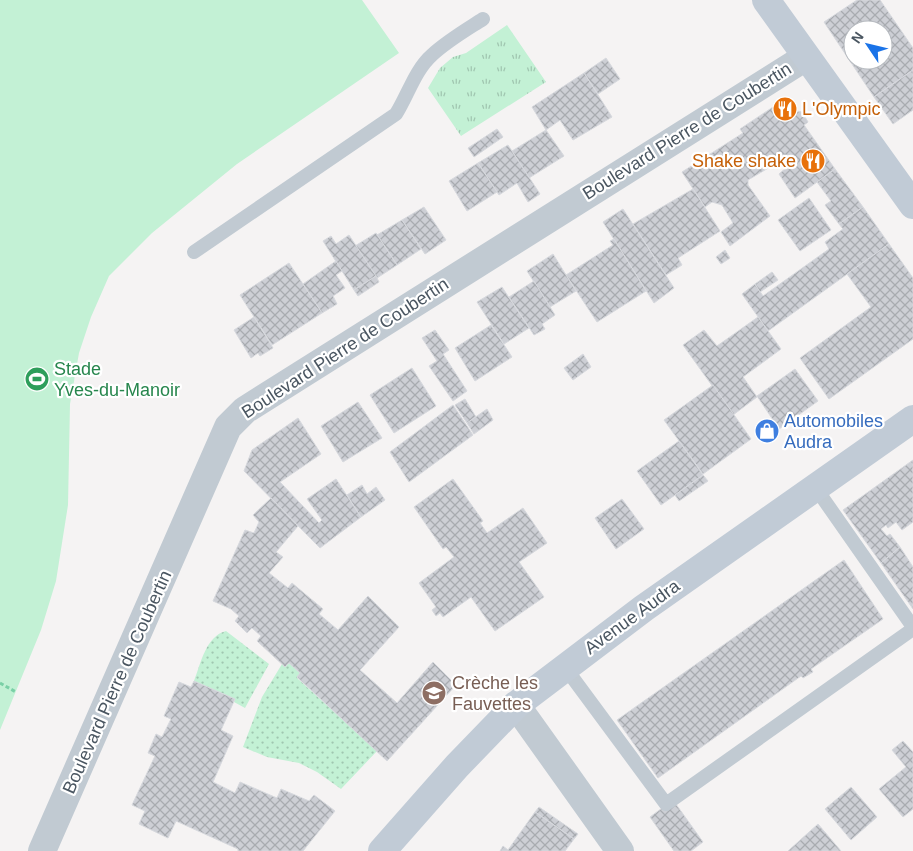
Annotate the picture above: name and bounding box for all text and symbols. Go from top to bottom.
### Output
north arrow [843,20,893,70]
text: N [848,29,867,46]
street label: Boulevard Pierre de Coubertin [579,58,795,204]
restaurant icon: L'Olympic [772,96,798,122]
place label: L'Olympic [802,99,880,119]
restaurant icon: Shake shake [800,148,826,174]
place label: Shake shake [692,151,796,171]
street label: Boulevard Pierre de Coubertin [238,274,452,422]
place label: Stade Yves-du-Manoir [54,359,180,400]
sports icon: Stade Yves-du-Manoir [24,366,50,392]
place label: Automobiles Audra [784,411,883,452]
shop icon: Automobiles Audra [754,418,780,444]
street label: Boulevard Pierre de Coubertin [59,567,175,797]
street label: Avenue Audra [581,575,684,658]
place label: Crèche les Fauvettes [452,673,538,714]
school or university icon: Crèche les Fauvettes [421,680,447,706]

